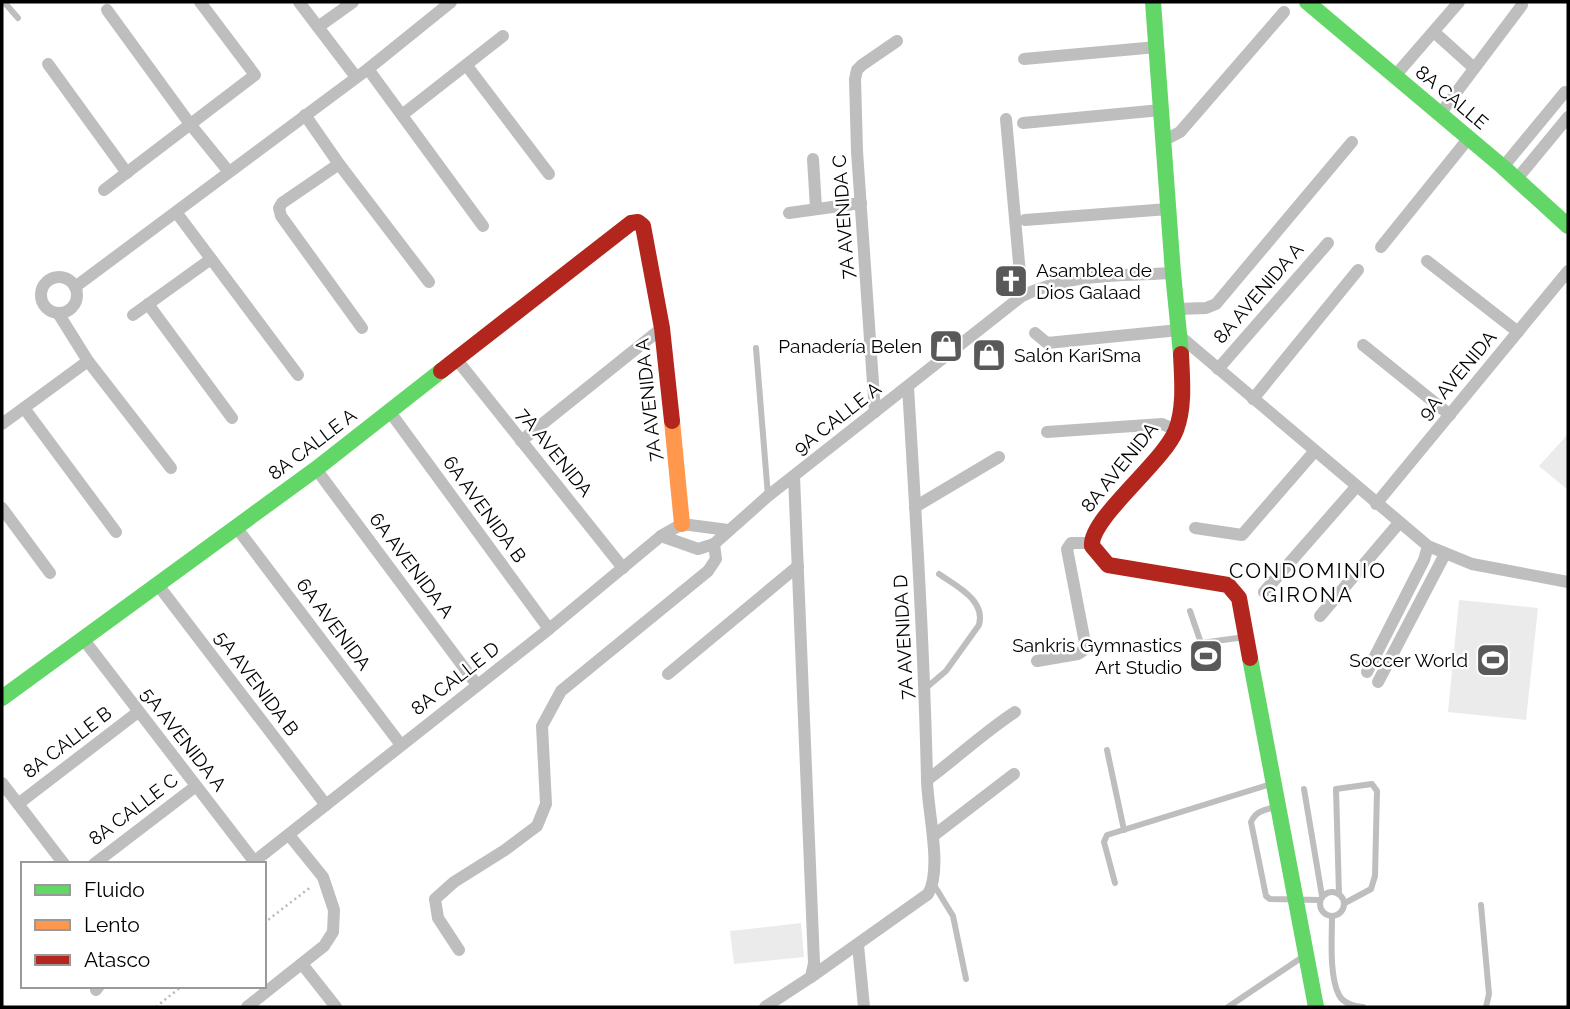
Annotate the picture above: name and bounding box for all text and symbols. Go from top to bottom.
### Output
street label: 8A CALLE [1411,60,1493,134]
street label: 7A AVENIDA C [828,154,858,280]
street label: 8A AVENIDA A [1208,238,1308,348]
place label: Asamblea de Dios Galaad [1036,259,1152,303]
church icon: Asamblea de Dios Galaad [992,262,1030,300]
street label: 9A AVENIDA [1413,326,1501,424]
shop icon: Panadería Belen [927,327,965,365]
place label: Panadería Belen [778,335,922,357]
shop icon: Salón KariSma [970,336,1008,374]
street label: 7A AVENIDA A [631,337,665,463]
place label: Salón KariSma [1014,344,1141,366]
street label: 9A CALLE A [789,377,885,459]
street label: 7A AVENIDA [513,403,597,501]
street label: 8A CALLE A [264,404,361,484]
street label: 8A AVENIDA [1076,418,1162,516]
street label: 6A AVENIDA B [439,452,531,566]
street label: 6A AVENIDA A [365,508,459,622]
district label: CONDOMINIO GIRONA [1229,558,1387,607]
street label: 6A AVENIDA [292,574,376,674]
street label: 7A AVENIDA D [889,574,917,700]
street label: 5A AVENIDA B [211,626,303,740]
place label: Sankris Gymnastics Art Studio [1012,634,1182,678]
street label: 8A CALLE D [406,637,504,719]
sports icon: Sankris Gymnastics Art Studio [1187,637,1225,675]
sports icon: Soccer World [1474,641,1512,679]
place label: Soccer World [1349,649,1468,671]
street label: 5A AVENIDA A [137,683,231,795]
street label: 8A CALLE B [18,702,116,782]
street label: 8A CALLE C [84,768,182,850]
legend [21,862,266,988]
text: Fluido [84,877,145,902]
text: Lento [84,912,140,937]
text: Atasco [84,947,150,972]

